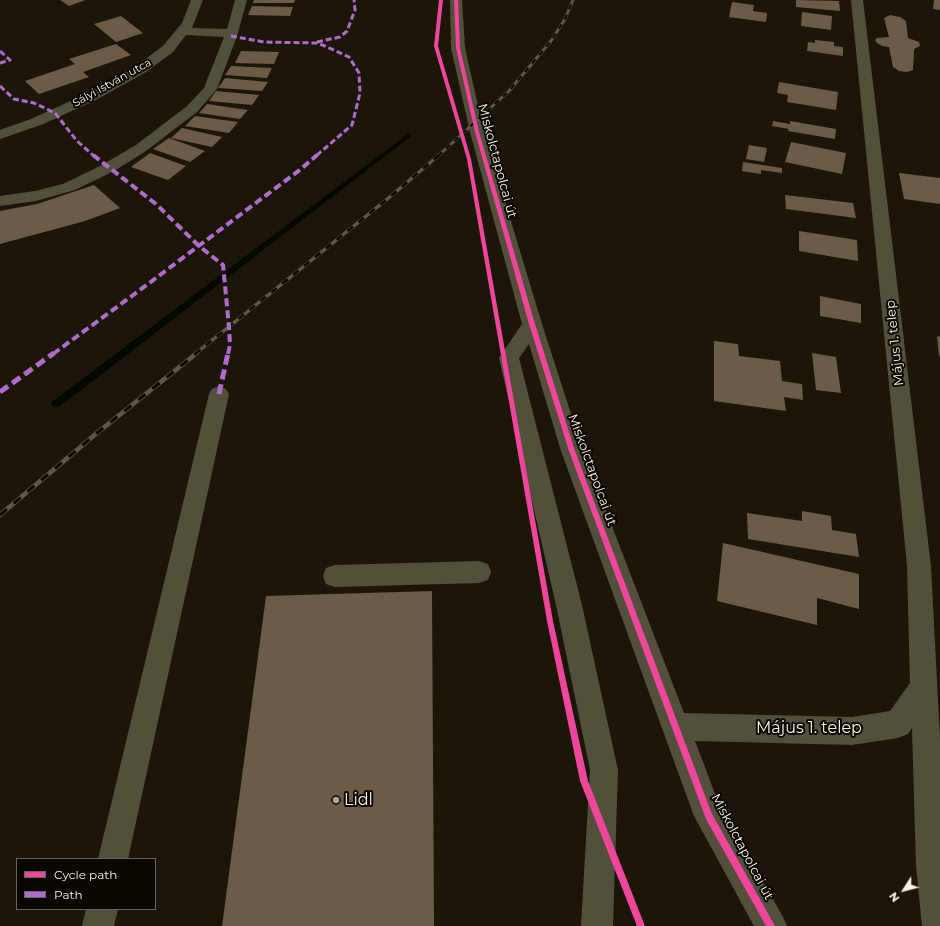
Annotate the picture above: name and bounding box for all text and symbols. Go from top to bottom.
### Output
street label: Sályi István utca [70,56,154,110]
street label: Miskolctapolcai út [474,102,520,220]
street label: Május 1. telep [883,299,907,387]
street label: Miskolctapolcai út [565,412,619,528]
street label: Május 1. telep [756,718,862,738]
place label: Lidl [344,790,373,810]
street label: Miskolctapolcai út [707,791,777,903]
marker: Lidl [331,795,341,805]
legend [16,858,156,910]
text: Cycle path [54,867,117,882]
north arrow [884,870,924,910]
text: Path [54,887,83,902]
text: N [886,889,903,905]

